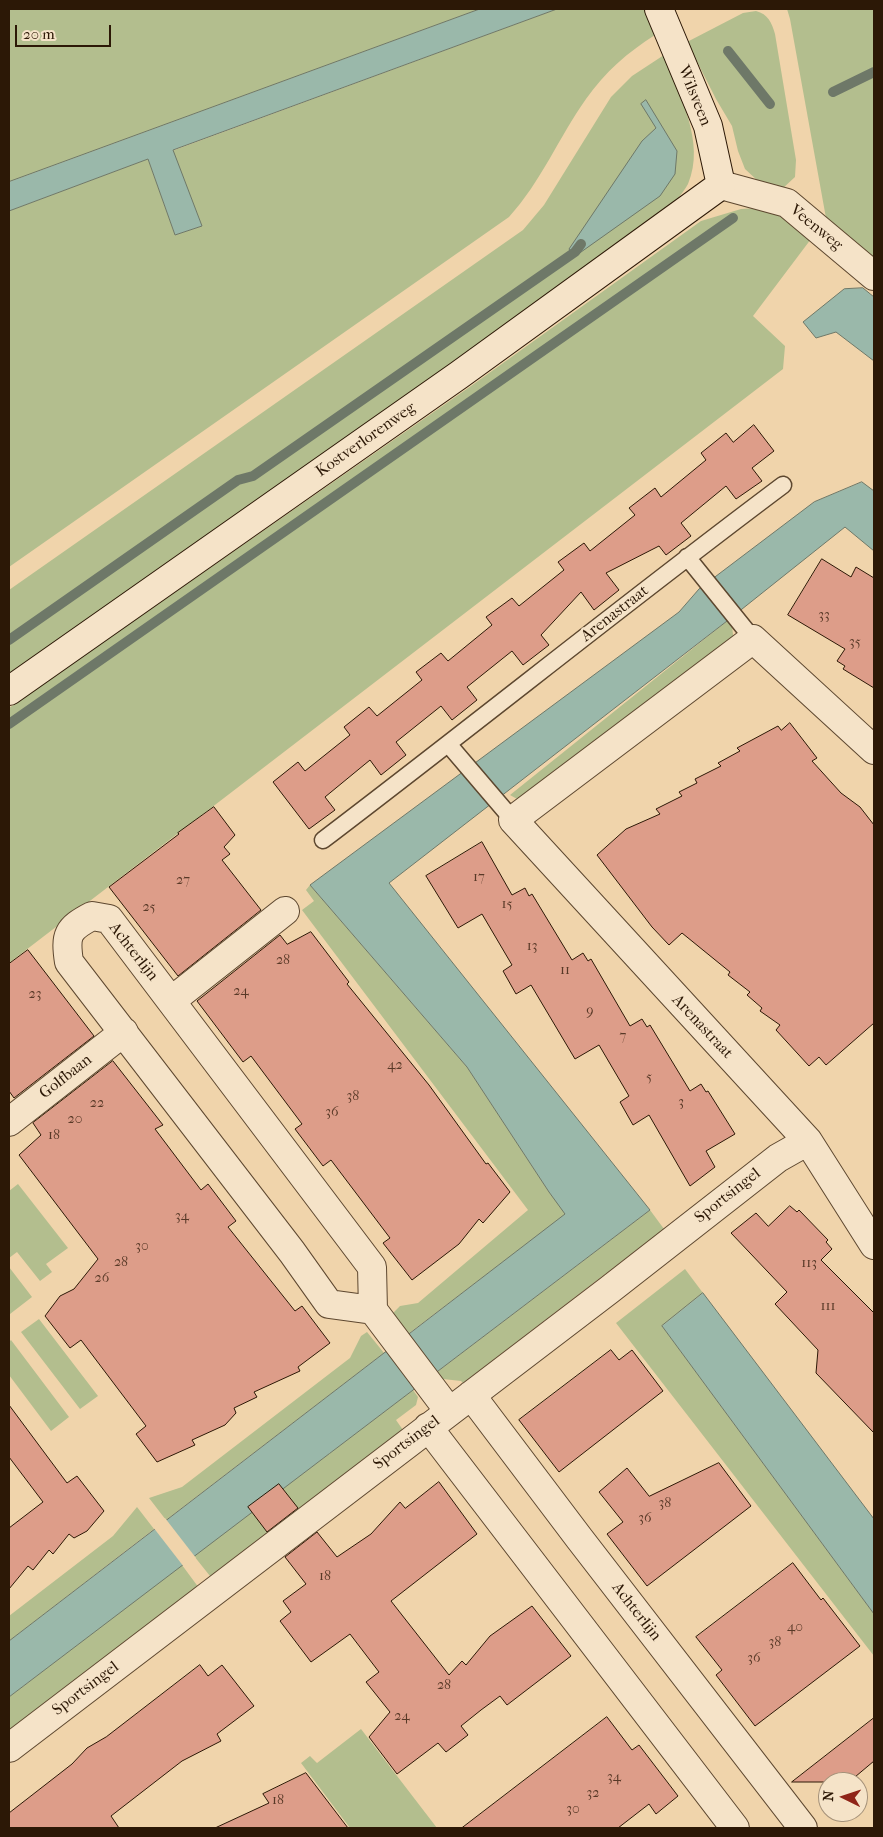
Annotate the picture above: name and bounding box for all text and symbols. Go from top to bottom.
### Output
scale bar [18,15,114,47]
text: 20 m [23,25,55,43]
street label: Wilsveen [673,63,715,129]
street label: Veenweg [786,201,846,255]
street label: Kostverlorenweg [312,398,420,482]
street label: Arenastraat [577,582,653,646]
house number: 33 [818,608,830,624]
house number: 35 [849,635,861,651]
house number: 17 [473,870,485,886]
house number: 27 [176,873,190,889]
house number: 15 [502,897,512,913]
house number: 25 [142,900,156,916]
street label: Achterlijn [104,919,162,985]
house number: 13 [527,939,537,955]
house number: 28 [276,953,290,969]
house number: 11 [560,963,570,979]
house number: 24 [233,984,249,1000]
house number: 23 [29,987,41,1003]
street label: Arenastraat [667,991,737,1063]
house number: 9 [586,1004,594,1020]
house number: 7 [620,1029,626,1045]
street label: Golfbaan [36,1051,96,1103]
house number: 42 [387,1058,403,1074]
house number: 5 [646,1070,652,1086]
house number: 38 [347,1089,359,1105]
house number: 3 [678,1095,684,1111]
house number: 22 [90,1096,104,1112]
house number: 36 [325,1105,339,1121]
house number: 20 [68,1112,82,1128]
house number: 18 [48,1128,60,1144]
street label: Sportsingel [691,1164,765,1228]
house number: 34 [175,1209,189,1225]
house number: 30 [135,1239,149,1255]
house number: 28 [114,1255,128,1271]
house number: 113 [801,1256,817,1272]
house number: 26 [95,1271,109,1287]
house number: 111 [821,1299,835,1315]
street label: Sportsingel [370,1412,444,1474]
house number: 38 [659,1496,671,1512]
house number: 36 [638,1511,652,1527]
house number: 18 [319,1569,331,1585]
street label: Achterlijn [607,1579,665,1645]
house number: 40 [787,1620,803,1636]
house number: 38 [769,1635,781,1651]
house number: 36 [747,1651,761,1667]
street label: Sportsingel [49,1658,123,1720]
house number: 28 [437,1678,451,1694]
house number: 24 [394,1709,410,1725]
house number: 34 [607,1770,621,1786]
north arrow [818,1772,868,1822]
house number: 32 [587,1786,599,1802]
text: N [820,1790,837,1802]
house number: 18 [272,1793,284,1809]
house number: 30 [566,1802,580,1818]

